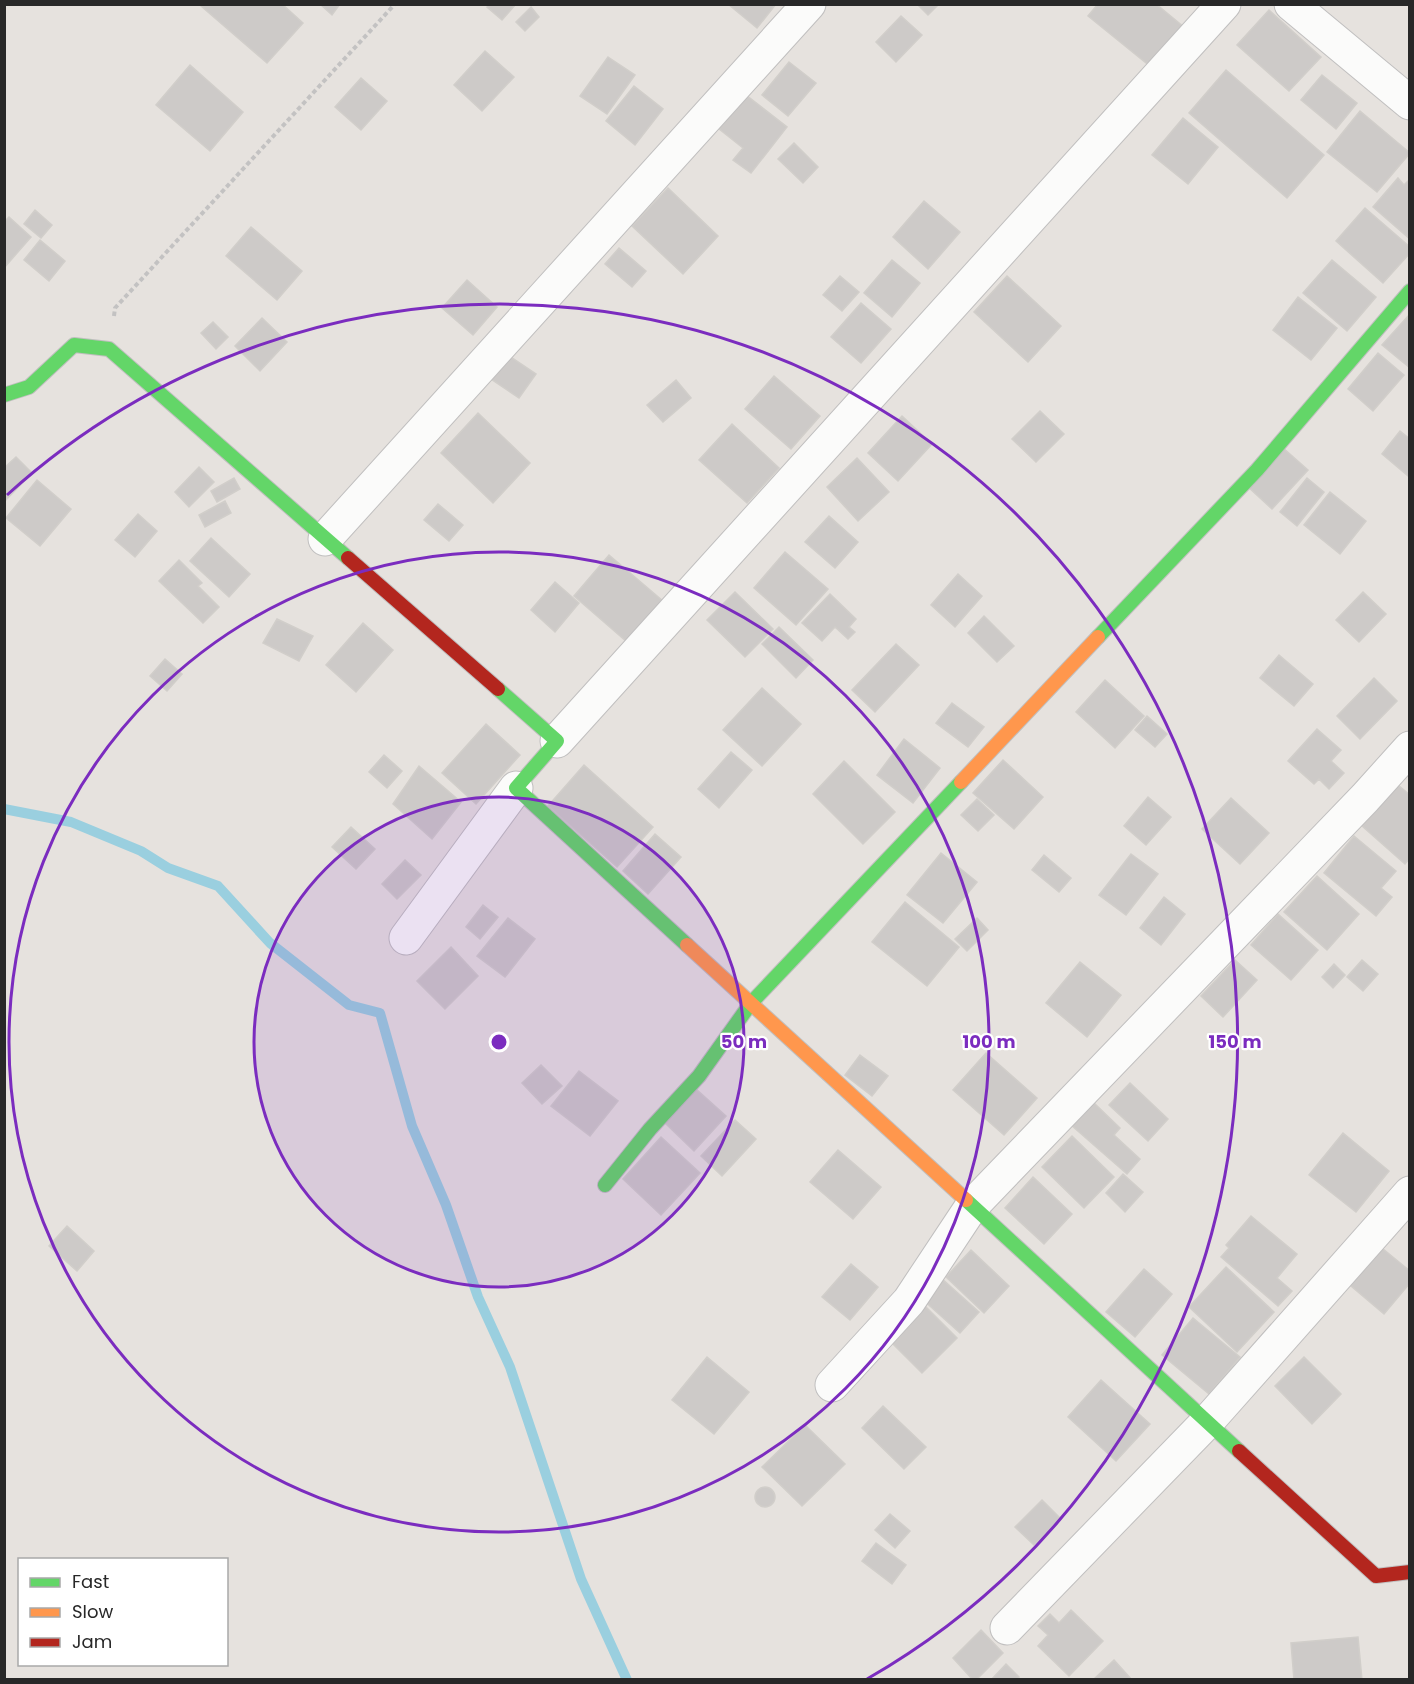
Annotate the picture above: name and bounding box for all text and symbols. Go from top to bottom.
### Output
text: 50 m [721,1029,767,1054]
text: 100 m [962,1029,1016,1054]
text: 150 m [1208,1029,1262,1054]
centre of rings [489,1032,509,1052]
legend [18,1558,228,1666]
text: Fast [72,1569,109,1594]
text: Slow [72,1599,114,1624]
text: Jam [72,1629,112,1654]

